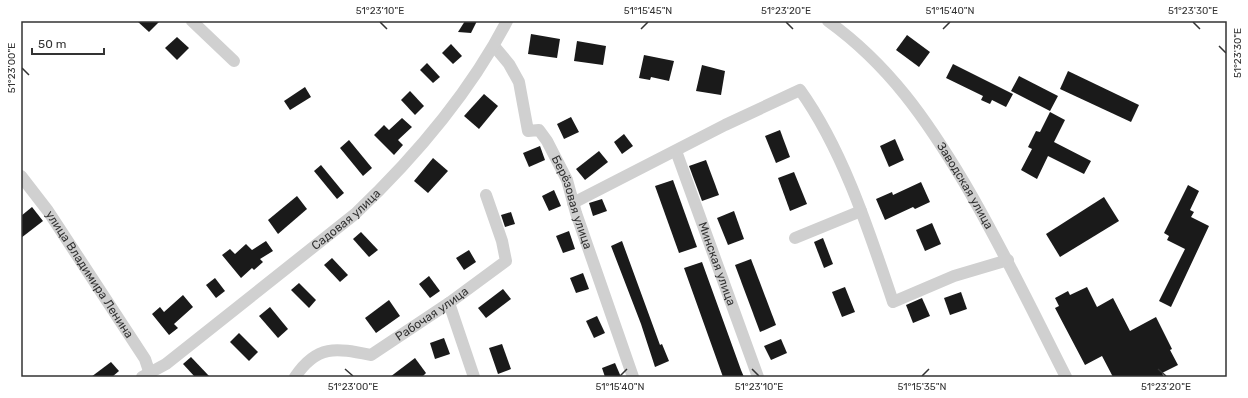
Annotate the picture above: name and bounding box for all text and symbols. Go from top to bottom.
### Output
text: 51°23'10"E [356,5,404,17]
text: 51°15'45"N [624,5,672,17]
text: 51°23'20"E [761,5,811,17]
text: 51°15'40"N [925,5,975,17]
text: 51°23'30"E [1168,5,1218,17]
text: 51°23'30"E [1232,28,1244,78]
scale bar [32,30,104,56]
text: 50 m [38,37,66,51]
text: 51°23'00"E [6,43,18,93]
street label: Заводская улица [934,139,996,232]
street label: Берёзовая улица [549,153,595,251]
street label: Садовая улица [309,186,383,253]
street label: улица Владимира Ленина [43,208,136,341]
street label: Минская улица [695,220,738,308]
street label: Рабочая улица [393,284,471,344]
text: 51°23'00"E [328,381,378,393]
text: 51°15'40"N [595,381,645,393]
text: 51°23'10"E [735,381,783,393]
text: 51°15'35"N [898,381,947,393]
text: 51°23'20"E [1141,381,1191,393]

